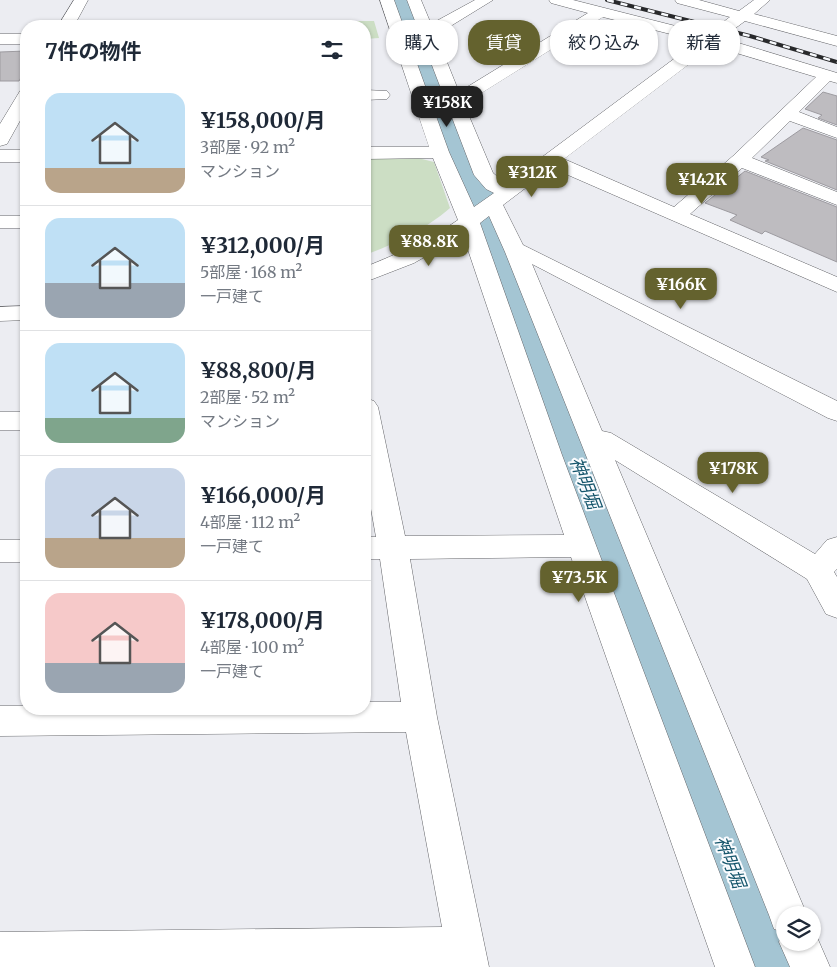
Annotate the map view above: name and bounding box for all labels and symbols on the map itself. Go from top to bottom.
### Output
pin: ¥158K [412,86,482,128]
pin: ¥312K [497,156,567,198]
pin: ¥142K [667,162,737,205]
pin: ¥88.8K [388,224,470,267]
pin: ¥166K [646,268,716,310]
pin: ¥178K [698,452,768,494]
water label: 神明堀 [565,453,607,515]
pin: ¥73.5K [538,560,620,603]
water label: 神明堀 [710,832,752,894]

